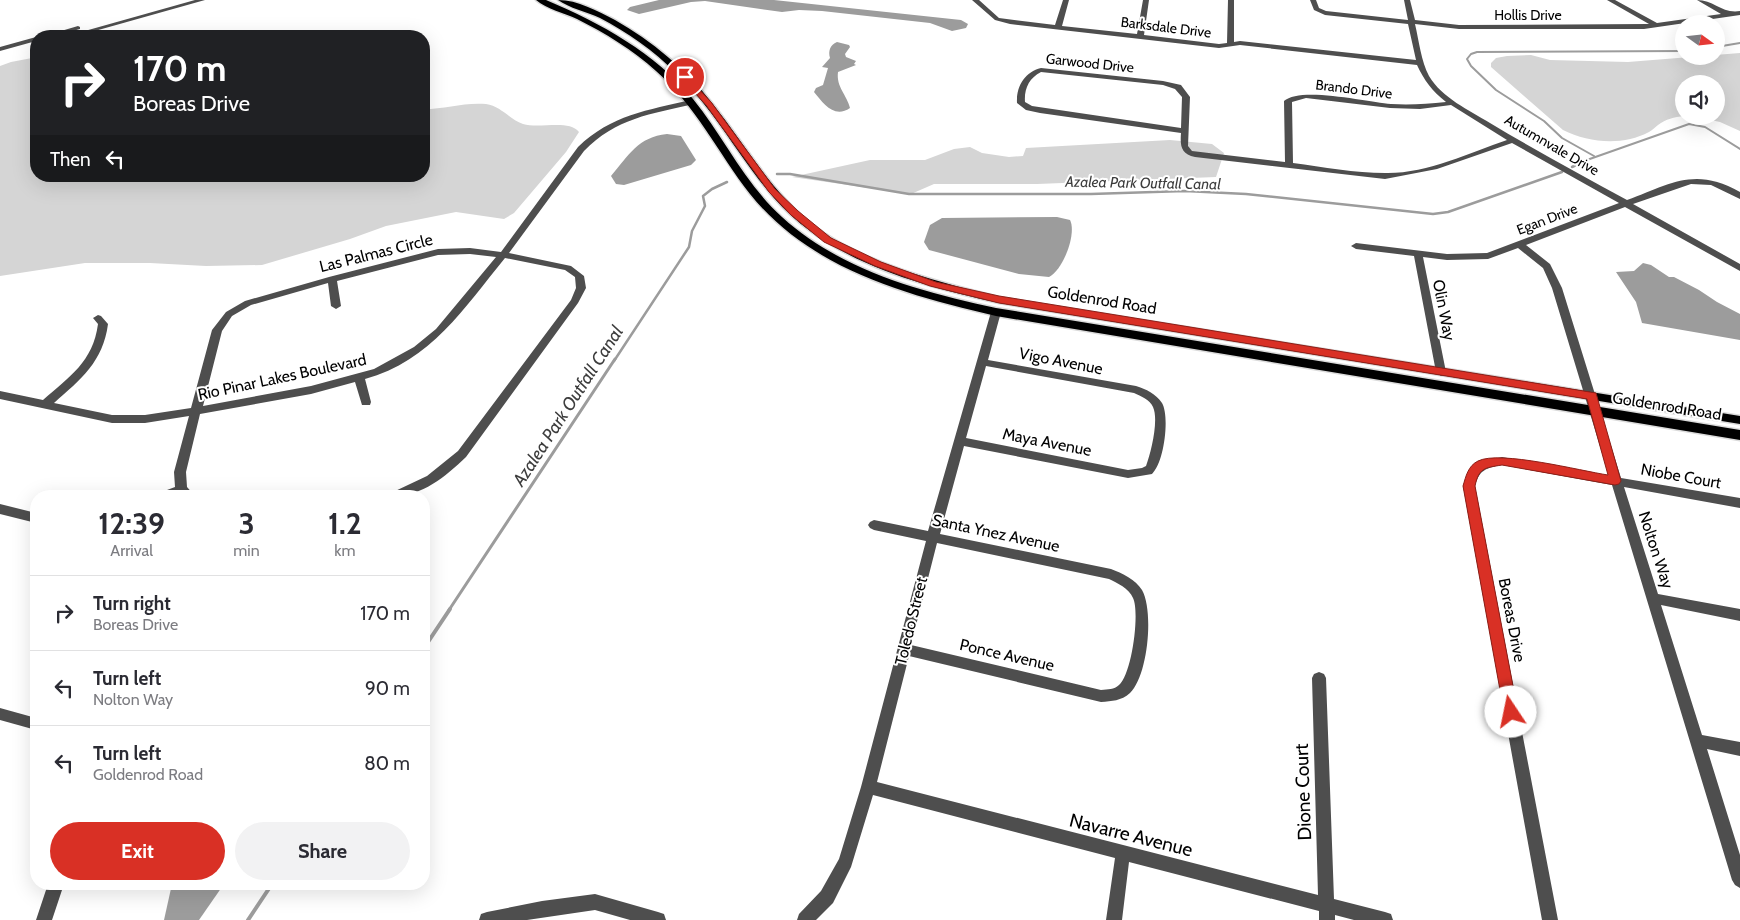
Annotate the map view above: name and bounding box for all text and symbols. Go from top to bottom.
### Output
street label: Hollis Drive [1494,6,1562,24]
street label: Barksdale Drive [1120,13,1212,41]
north arrow [1675,15,1725,65]
map controls [1675,15,1725,125]
text: 170 m [133,47,226,90]
street label: Garwood Drive [1045,49,1135,77]
icon: right [50,50,115,115]
pin [664,56,706,98]
icon: arrive [671,63,699,91]
street label: Brando Drive [1315,75,1393,103]
button: sound [1675,75,1725,125]
text: Boreas Drive [133,90,250,117]
street label: Autumnvale Drive [1501,111,1603,179]
icon: left [101,145,129,173]
text: Then [50,148,91,171]
water label: Azalea Park Outfall Canal [1064,173,1221,193]
street label: Egan Drive [1514,199,1580,239]
street label: Las Palmas Circle [317,230,435,276]
street label: Olin Way [1429,278,1459,342]
street label: Goldenrod Road [1046,282,1158,318]
water label: Azalea Park Outfall Canal [507,321,628,491]
street label: Vigo Avenue [1017,344,1105,378]
street label: Rio Pinar Lakes Boulevard [196,350,368,404]
street label: Goldenrod Road [1611,388,1723,424]
street label: Maya Avenue [1001,424,1093,460]
street label: Niobe Court [1639,460,1723,493]
text: 12:39 [98,505,165,542]
text: 3 [238,505,255,542]
text: 1.2 [328,505,362,542]
street label: Nolton Way [1635,509,1677,591]
street label: Santa Ynez Avenue [931,510,1061,556]
text: Arrival [110,541,153,560]
text: min [233,541,260,560]
text: km [334,541,355,560]
street label: Toledo Street [891,574,931,667]
street label: Boreas Drive [1495,576,1529,664]
text: Turn right [93,592,171,615]
icon: right [50,599,78,627]
text: 170 m [360,602,410,625]
text: Boreas Drive [93,615,178,634]
street label: Ponce Avenue [958,635,1056,675]
text: Turn left [93,667,161,690]
icon: left [50,674,78,702]
text: 90 m [365,677,410,700]
position arrow [1484,685,1536,737]
text: Nolton Way [93,690,173,709]
text: Turn left [93,742,161,765]
street label: Dione Court [1290,743,1316,841]
icon: left [50,749,78,777]
text: 80 m [364,752,410,775]
text: Goldenrod Road [93,765,203,784]
street label: Navarre Avenue [1067,809,1195,862]
button: Exit [50,822,225,880]
button: Share [235,822,410,880]

